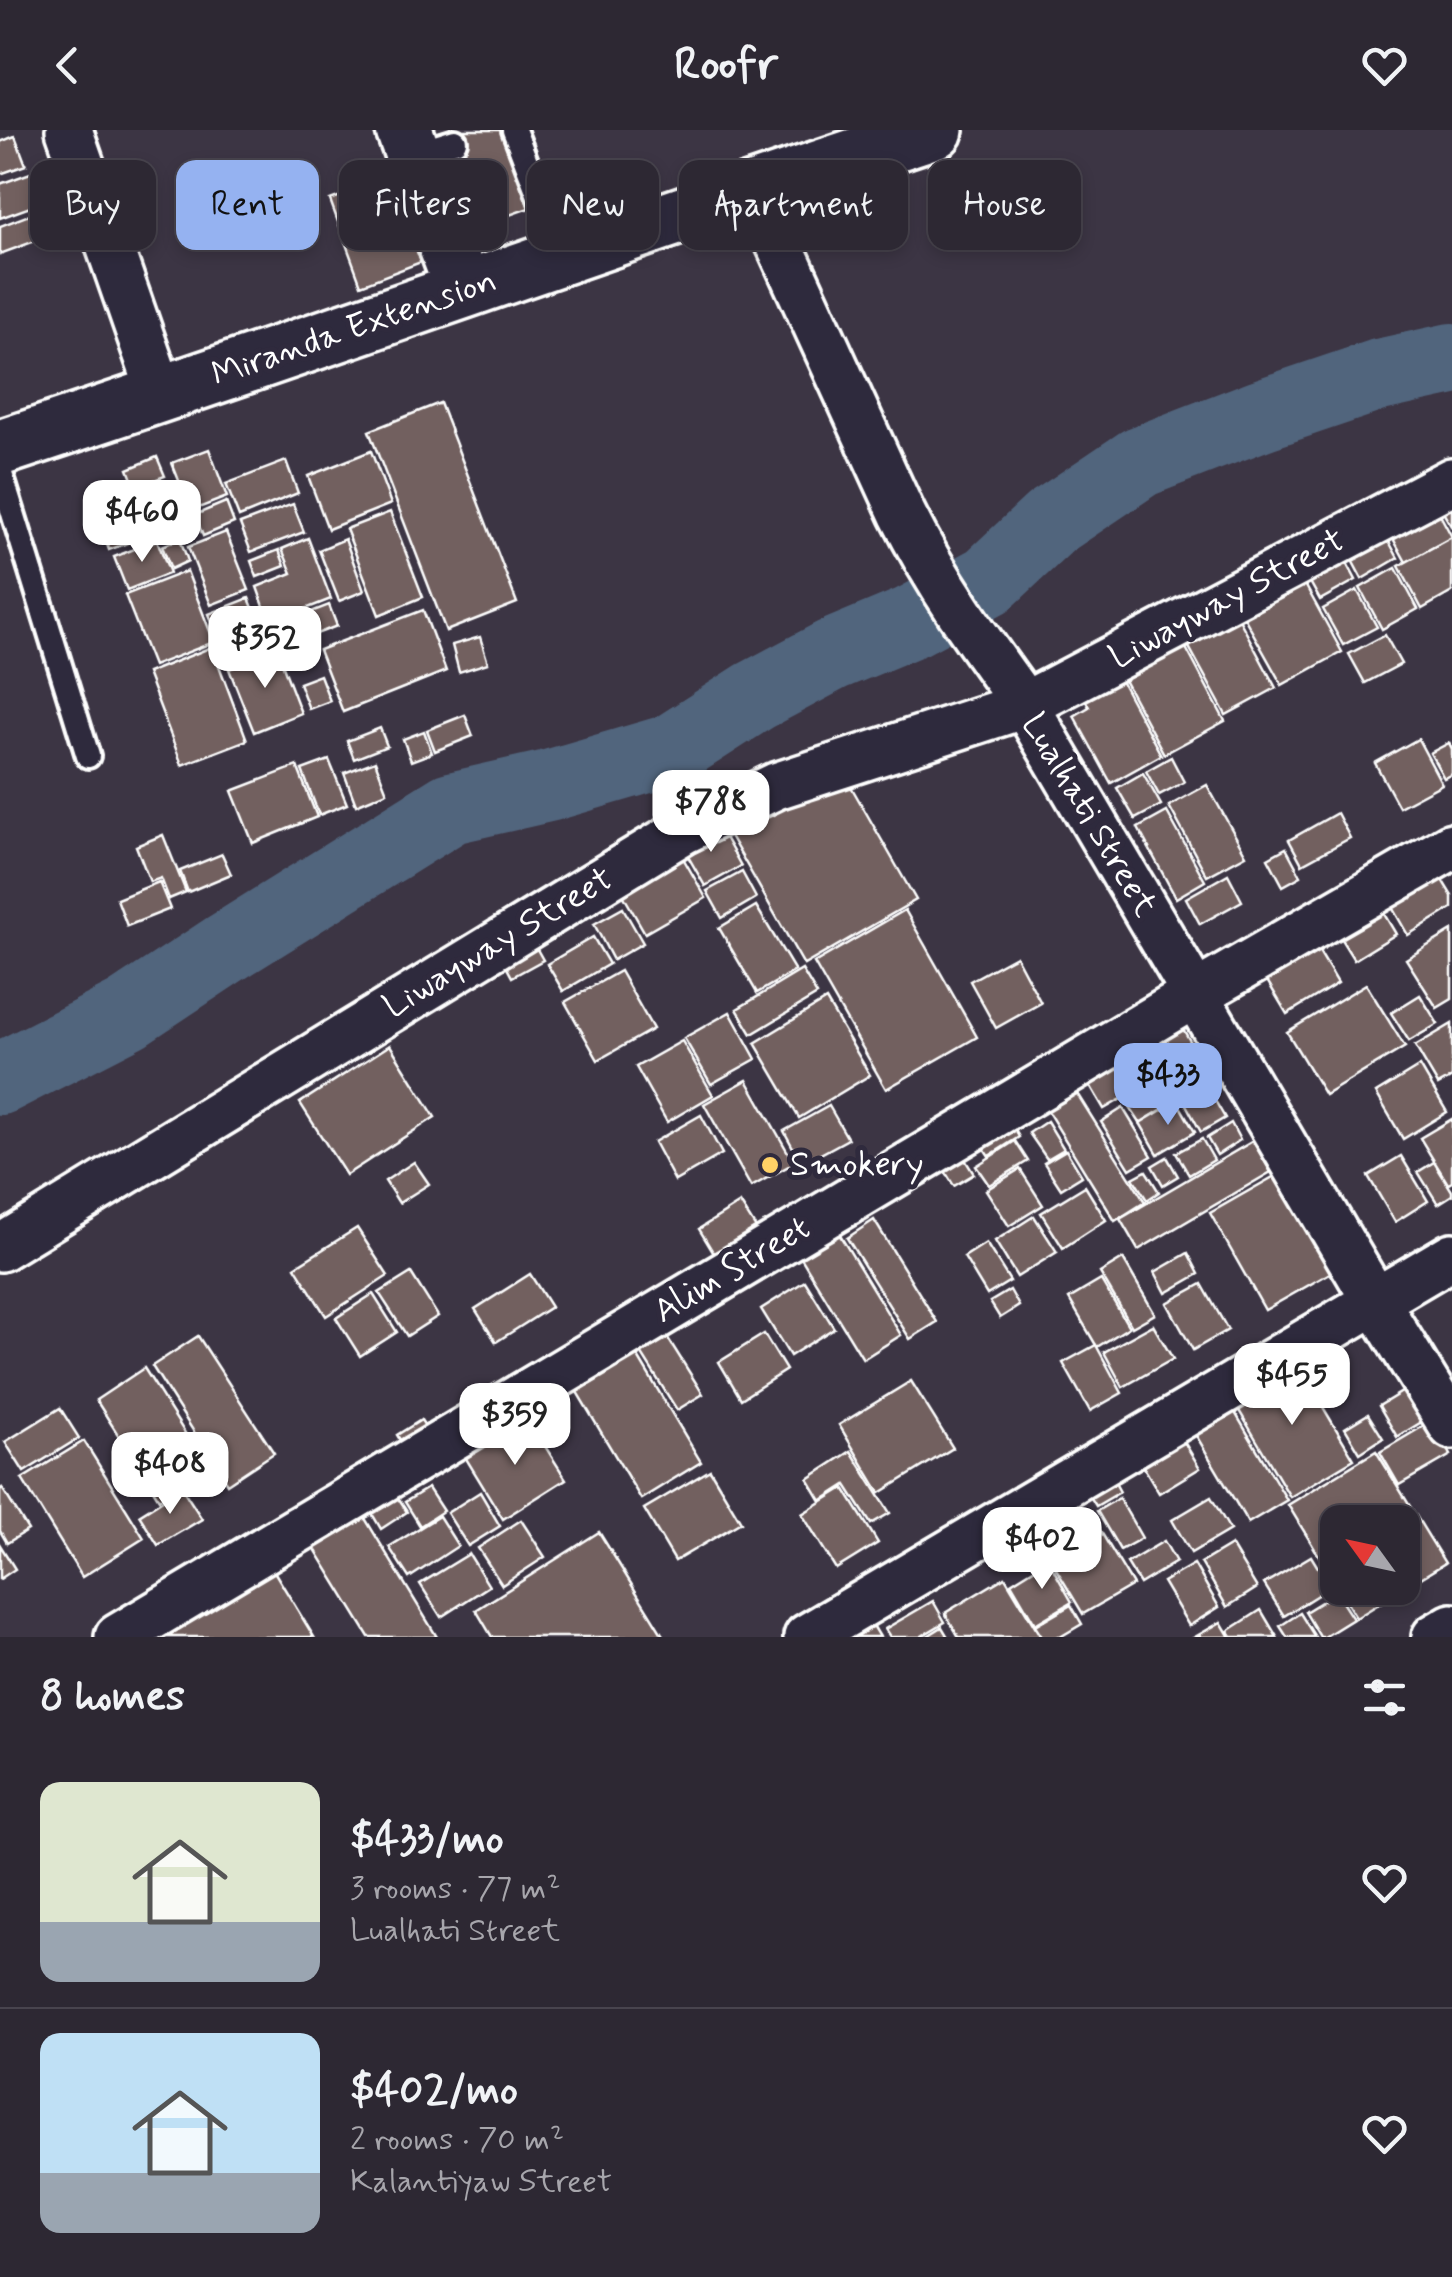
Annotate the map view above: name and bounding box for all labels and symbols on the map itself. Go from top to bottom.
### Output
street label: Miranda Extension [205,258,503,398]
pin: $460 [83,480,201,565]
street label: Liwayway Street [1101,518,1353,680]
pin: $352 [206,606,324,691]
street label: Lualhati Street [1010,705,1168,926]
pin: $788 [652,770,770,855]
street label: Liwayway Street [375,856,621,1030]
pin: $433 [1109,1043,1227,1128]
place label: Smokery [790,1142,924,1188]
marker: Smokery [759,1154,781,1176]
street label: Alim Street [645,1205,819,1335]
pin: $455 [1233,1343,1351,1428]
pin: $359 [456,1383,574,1468]
pin: $408 [111,1432,229,1517]
north arrow [1320,1505,1420,1605]
pin: $402 [983,1507,1101,1592]

